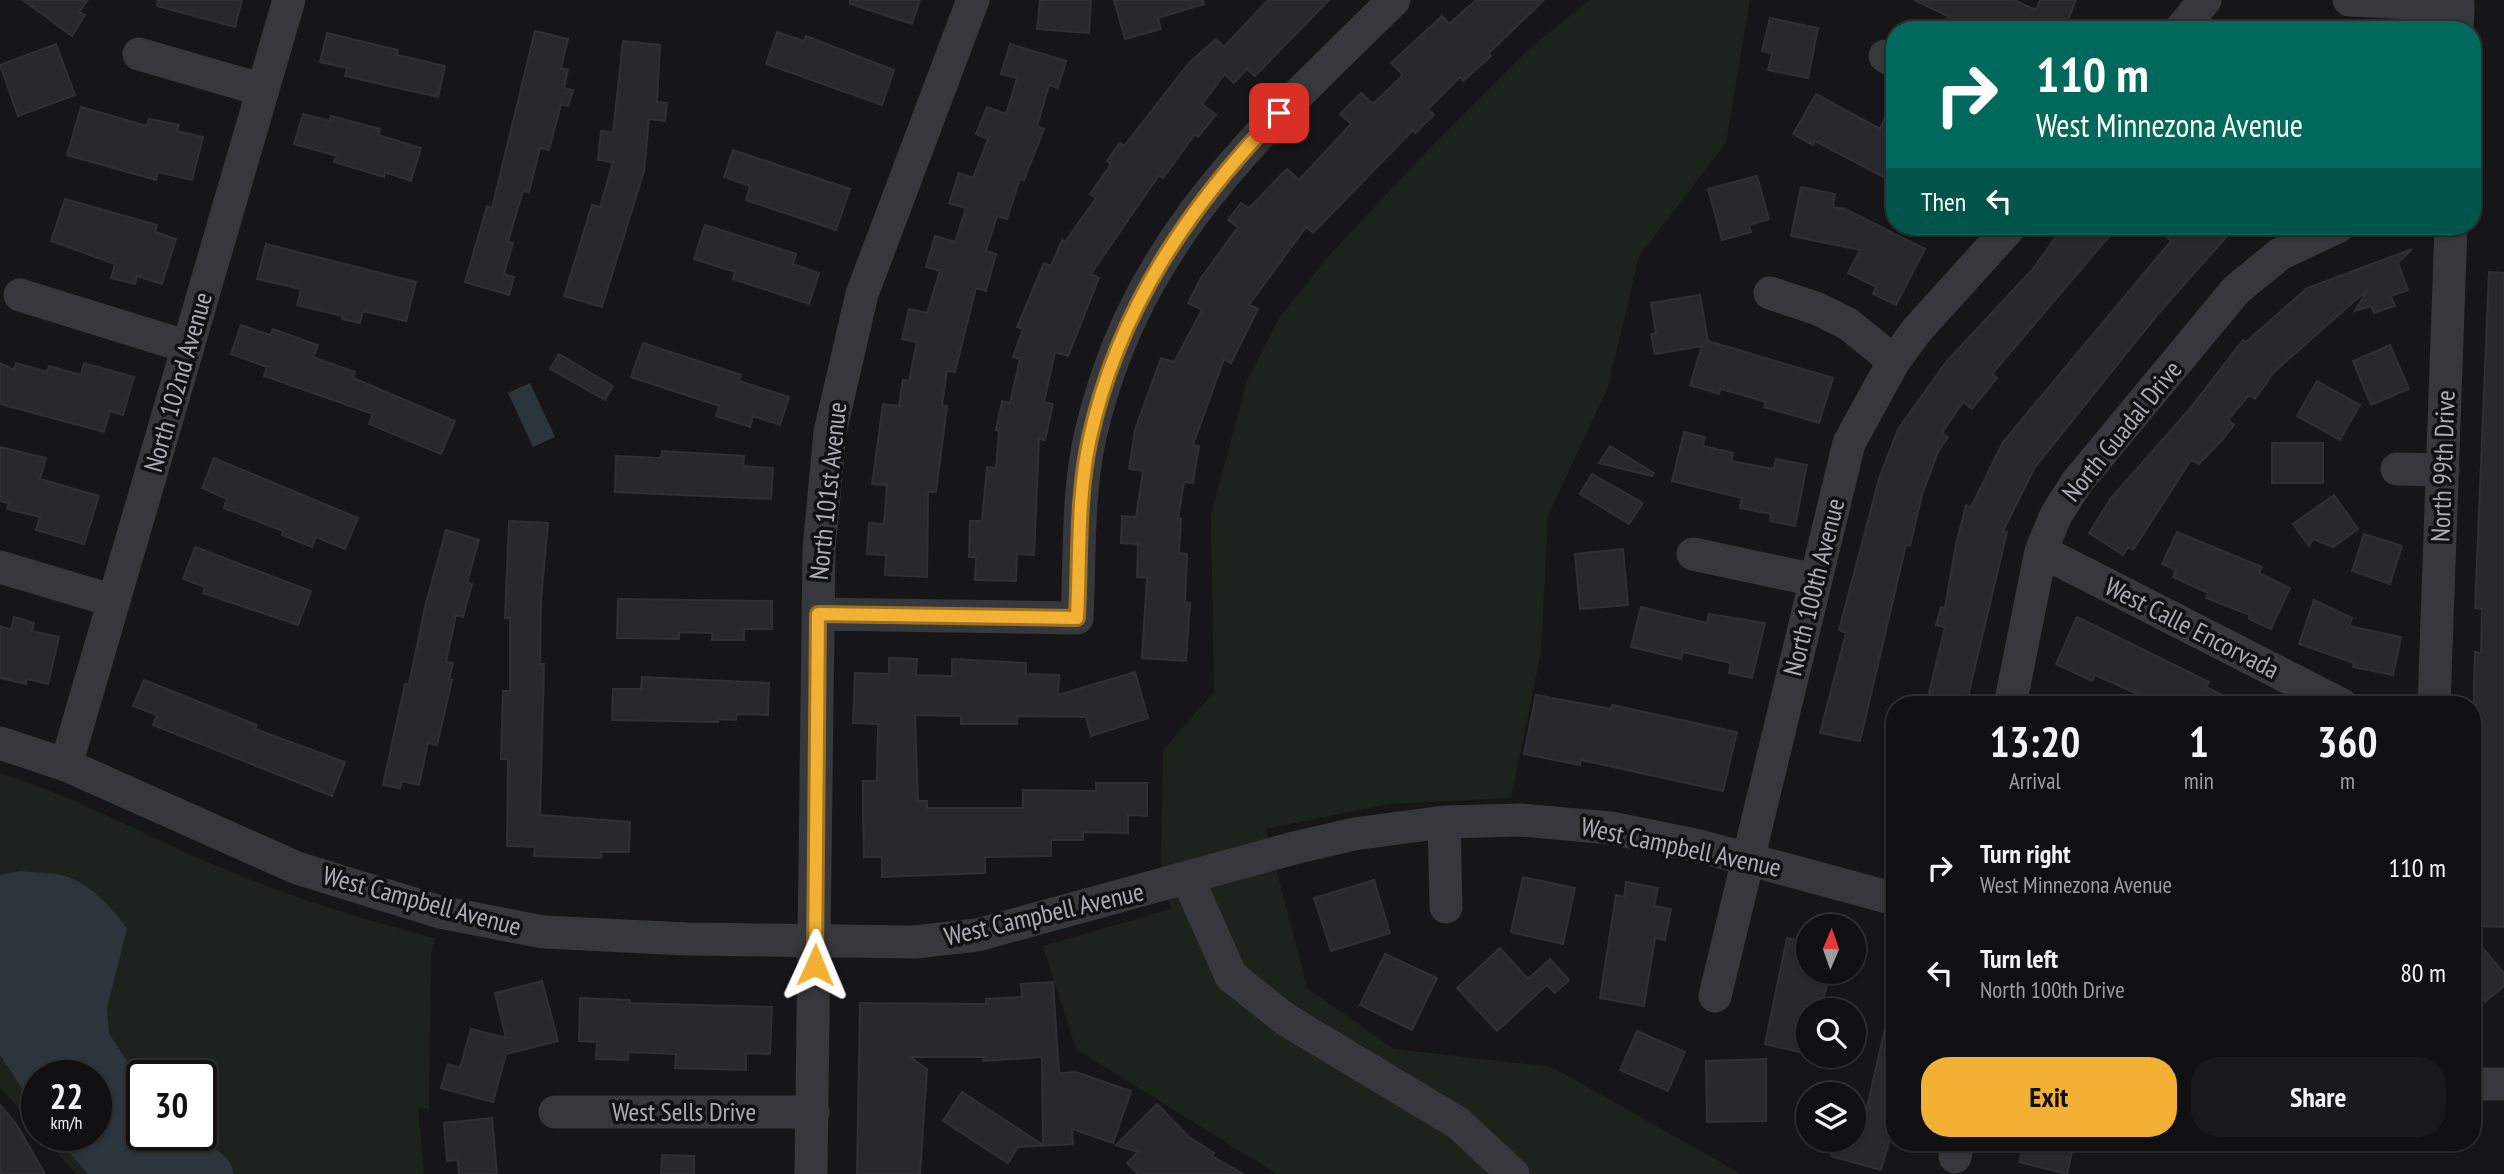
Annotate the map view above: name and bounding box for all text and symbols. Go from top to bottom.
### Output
text: 110 m [2036,42,2149,106]
icon: right [1921,49,2012,140]
pin [1249,83,1309,143]
icon: arrive [1260,94,1298,132]
text: West Minnezona Avenue [2036,104,2303,146]
icon: left [1980,182,2018,220]
text: Then [1921,185,1966,218]
street label: North 102nd Avenue [136,288,219,476]
street label: North Guadal Drive [2055,353,2189,508]
street label: North 99th Drive [2423,390,2462,542]
street label: North 101st Avenue [802,400,853,582]
street label: North 100th Avenue [1776,495,1851,679]
street label: West Calle Encorvada [2100,570,2285,686]
text: 13:20 [1989,714,2080,769]
text: 1 [2189,714,2209,769]
text: 360 [2317,714,2378,769]
text: Arrival [2009,766,2061,795]
text: min [2184,766,2214,795]
text: m [2340,766,2355,795]
street label: West Campbell Avenue [1578,809,1784,884]
text: Turn right [1980,837,2071,870]
icon: right [1921,849,1959,887]
text: 110 m [2388,851,2446,884]
street label: West Campbell Avenue [320,858,525,943]
text: West Minnezona Avenue [1980,870,2172,899]
street label: West Campbell Avenue [941,875,1147,952]
north arrow [1796,914,1866,984]
map controls [1796,914,1866,1152]
position arrow [778,928,852,1002]
text: Turn left [1980,942,2058,975]
icon: left [1921,954,1959,992]
text: 80 m [2400,956,2446,989]
text: North 100th Drive [1980,975,2125,1004]
button: search [1796,998,1866,1068]
button: Exit [1921,1057,2177,1137]
button: Share [2191,1057,2446,1137]
speed limit sign: 30 [126,1060,217,1151]
text: 22 [50,1073,83,1119]
button: layers [1796,1082,1866,1152]
street label: West Sells Drive [612,1095,756,1128]
text: km/h [51,1111,82,1134]

